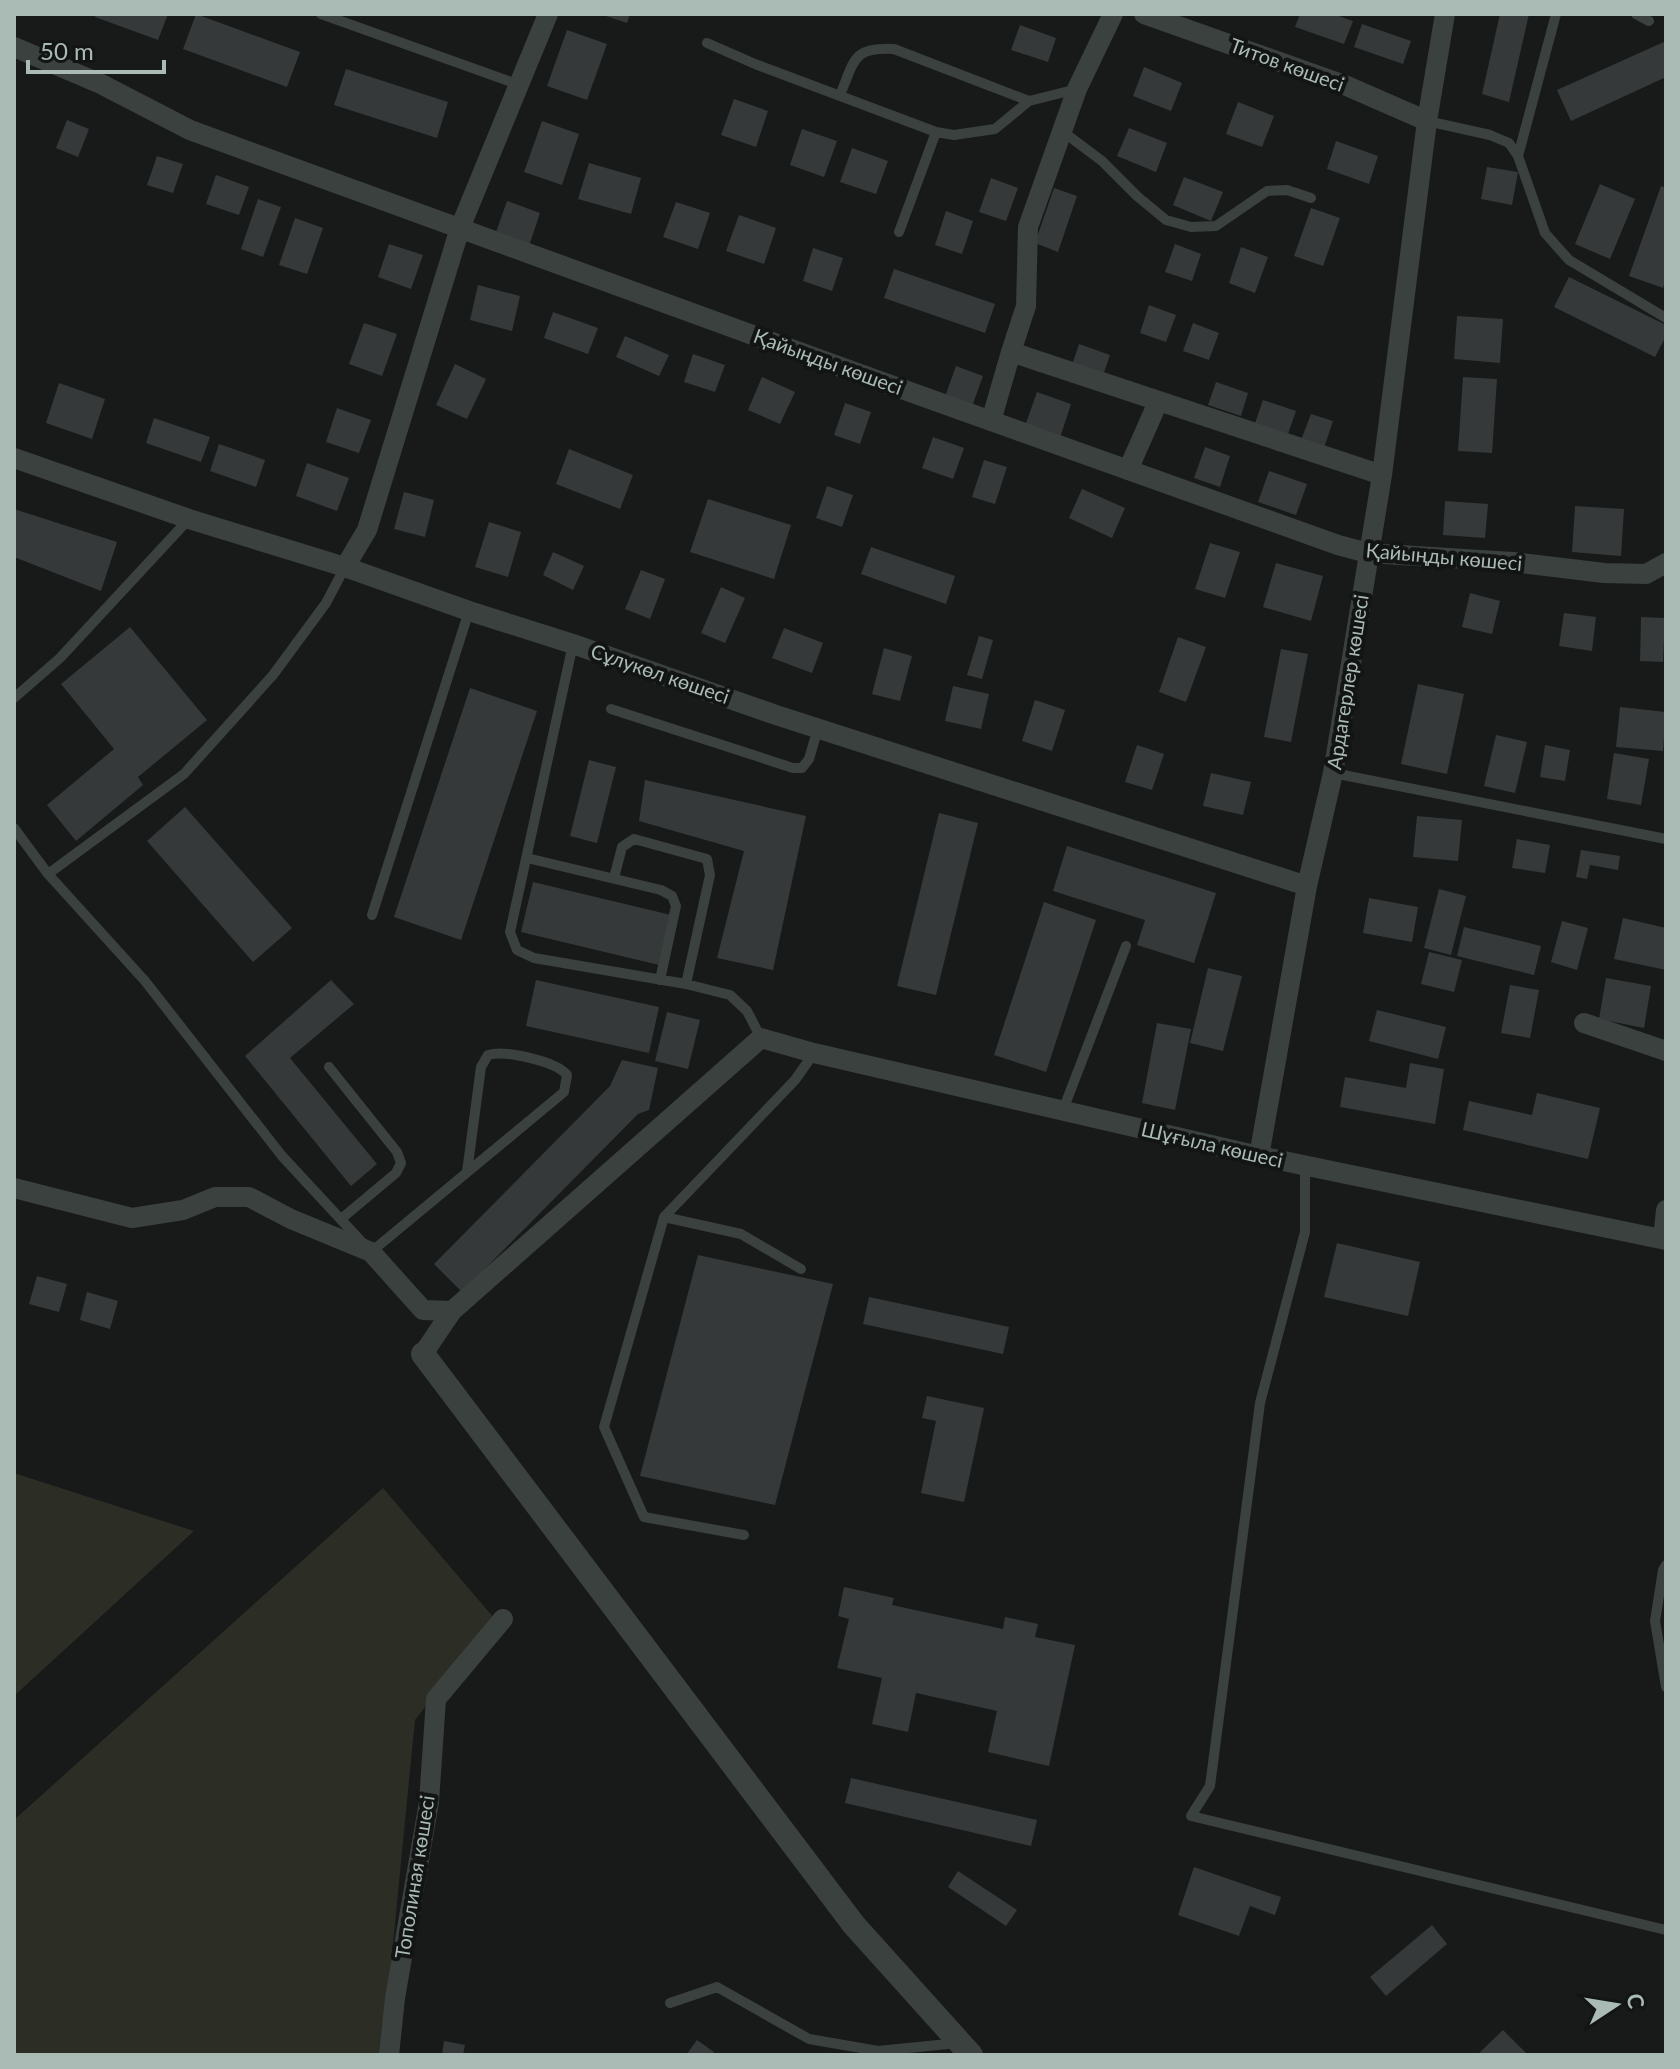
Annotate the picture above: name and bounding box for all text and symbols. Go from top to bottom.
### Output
scale bar [28,24,164,74]
street label: Титов көшесі [1227,32,1348,96]
text: 50 m [40,36,94,65]
street label: Қайыңды көшесі [751,323,906,399]
street label: Қайыңды көшесі [1365,537,1523,575]
street label: Ардагерлер көшесі [1321,593,1373,771]
street label: Сұлукөл көшесі [588,638,733,708]
street label: Шұғыла көшесі [1139,1116,1285,1172]
street label: Тополиная көшесі [389,1793,439,1960]
north arrow [1576,1965,1656,2045]
text: С [1621,1991,1651,2011]

